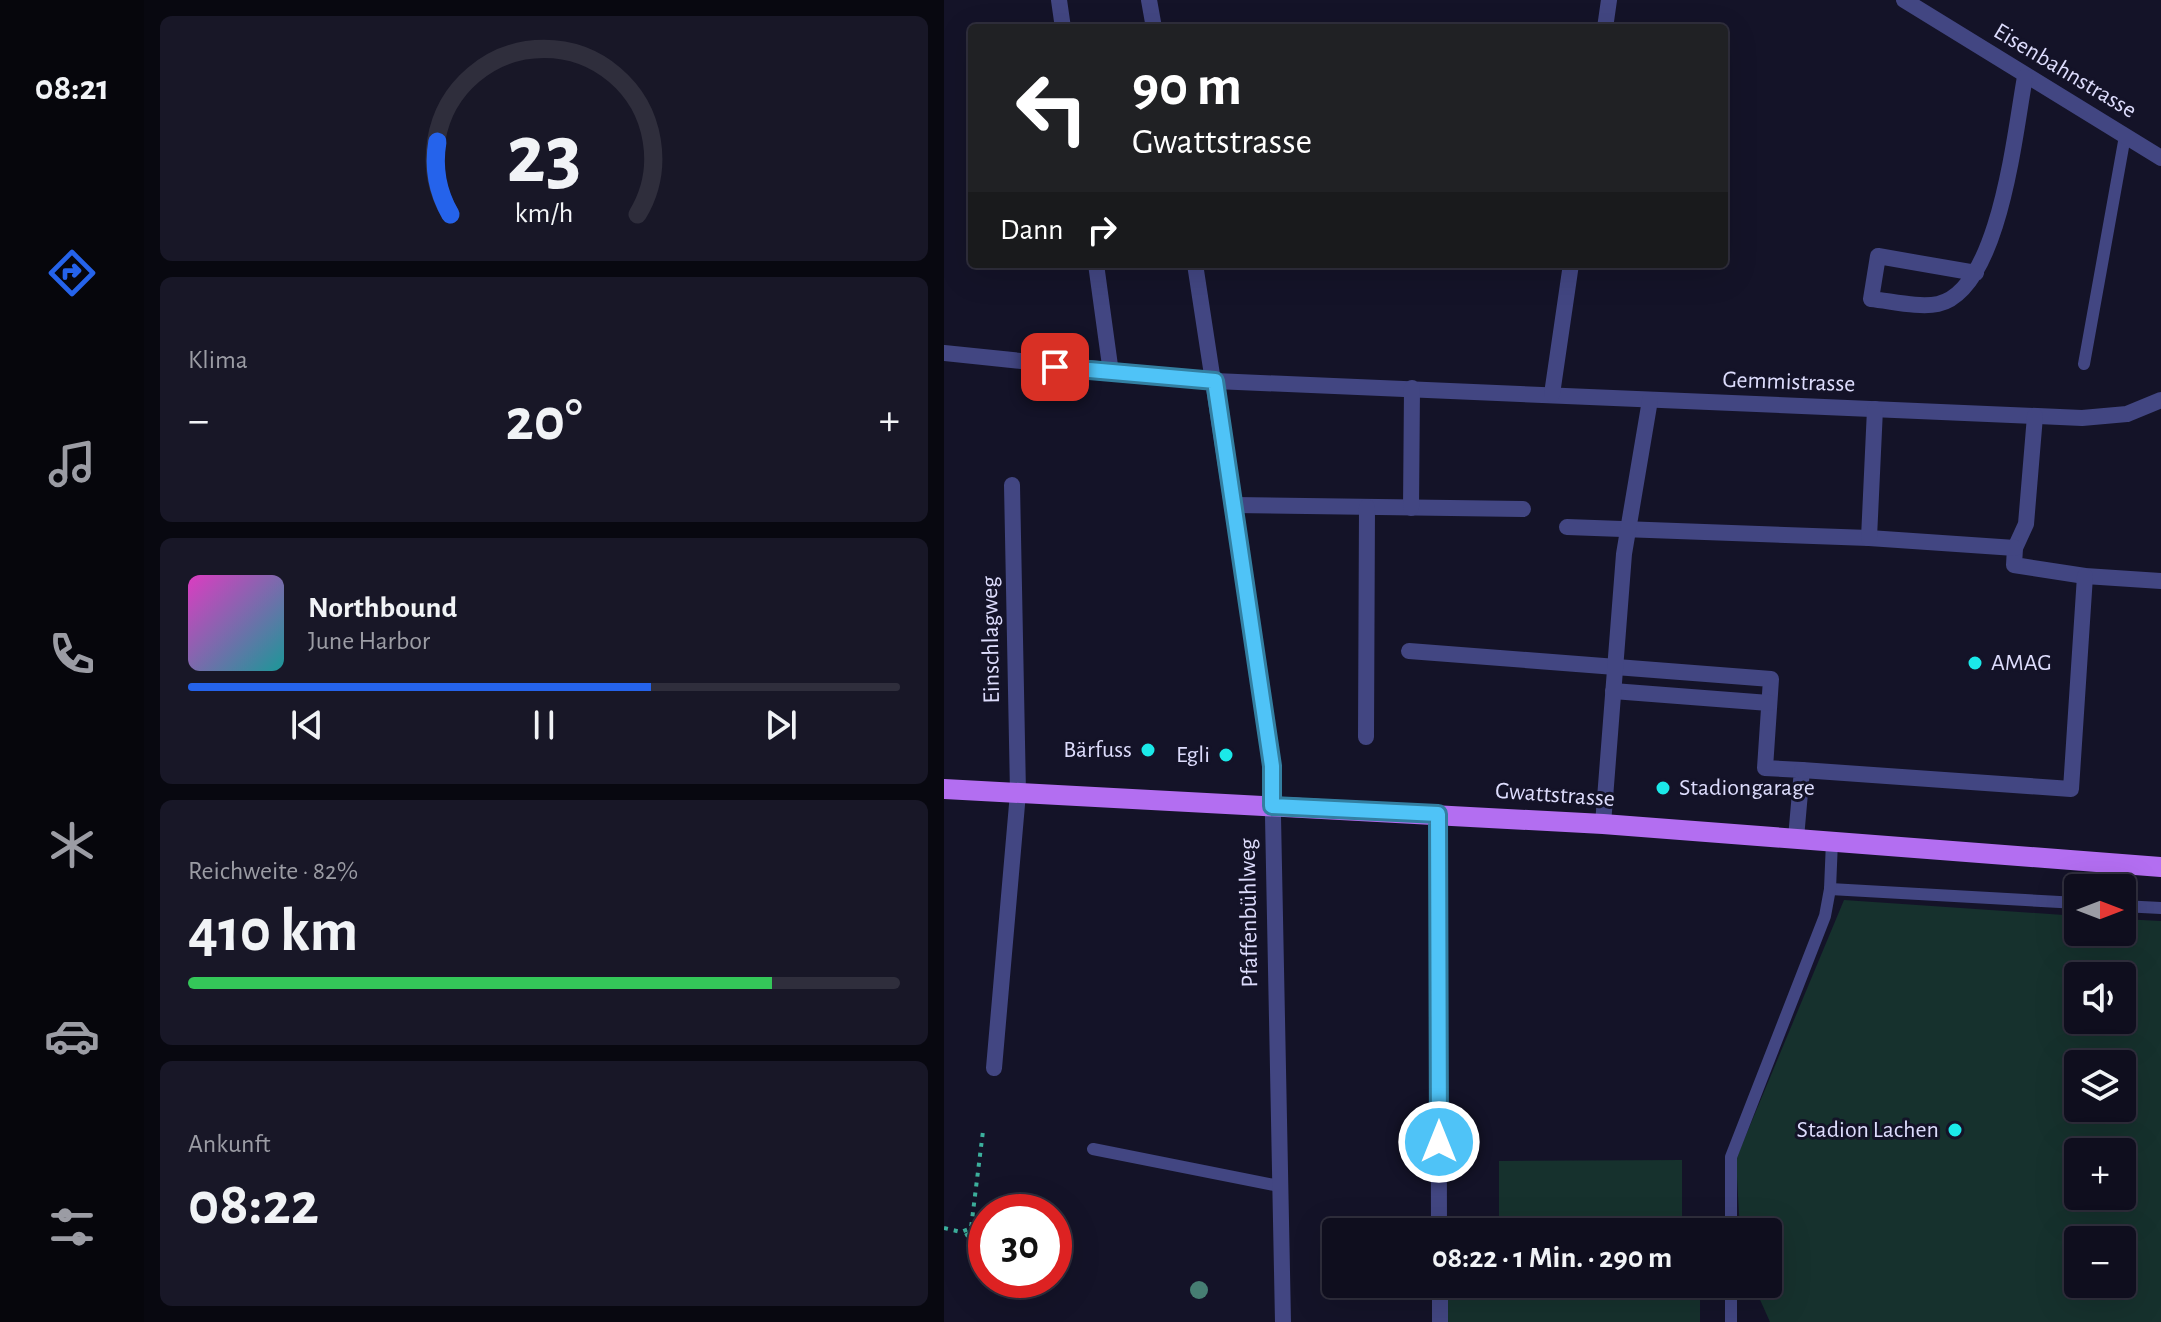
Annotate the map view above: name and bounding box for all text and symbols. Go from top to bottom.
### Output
street label: Eisenbahnstrasse [1990,19,2140,123]
icon: left [1000,56,1104,160]
text: 90 m [1132,59,1242,115]
text: 08:21 [35,70,109,106]
text: 23 [506,113,582,197]
text: Gwattstrasse [1132,124,1312,160]
text: km/h [515,199,573,228]
icon: right [1080,208,1124,252]
text: Dann [1000,215,1064,245]
icon: directions [44,245,100,301]
pin [1021,333,1089,401]
icon: arrive [1033,345,1077,389]
text: Klima [188,347,248,373]
street label: Gemmistrasse [1722,368,1856,396]
text: 20° [505,391,583,451]
text: − [188,399,209,443]
text: + [879,399,900,443]
icon: music [44,436,100,492]
street label: Einschlagweg [978,576,1004,704]
text: Northbound [308,593,457,623]
icon: phone [44,626,100,682]
text: June Harbor [308,628,430,654]
place label: AMAG [1991,651,2052,675]
marker: AMAG [1966,654,1984,672]
icon: previous [285,703,329,747]
icon: pause [522,703,566,747]
icon: next [759,703,803,747]
place label: Bärfuss [1063,738,1132,762]
marker: Bärfuss [1139,741,1157,759]
place label: Egli [1176,743,1210,767]
marker: Egli [1217,746,1235,764]
place label: Stadiongarage [1679,776,1815,800]
street label: Gwattstrasse [1494,779,1616,811]
marker: Stadiongarage [1654,779,1672,797]
icon: climate [44,817,100,873]
street label: Pfaffenbühlweg [1236,838,1262,988]
text: Reichweite · 82% [188,858,358,884]
north arrow [2064,874,2136,946]
map controls [2064,874,2136,1298]
text: 410 km [188,902,358,962]
button: sound [2064,962,2136,1034]
icon: car [44,1008,100,1064]
button: layers [2064,1050,2136,1122]
position arrow [1397,1100,1481,1184]
place label: Stadion Lachen [1797,1118,1939,1142]
marker: Stadion Lachen [1946,1121,1964,1139]
text: Ankunft [188,1131,271,1157]
button: + [2064,1138,2136,1210]
text: 08:22 [188,1175,319,1235]
speed limit sign: 30 [968,1194,1072,1298]
icon: filters [44,1199,100,1255]
button: − [2064,1226,2136,1298]
text: 08:22 · 1 Min. · 290 m [1432,1243,1672,1273]

